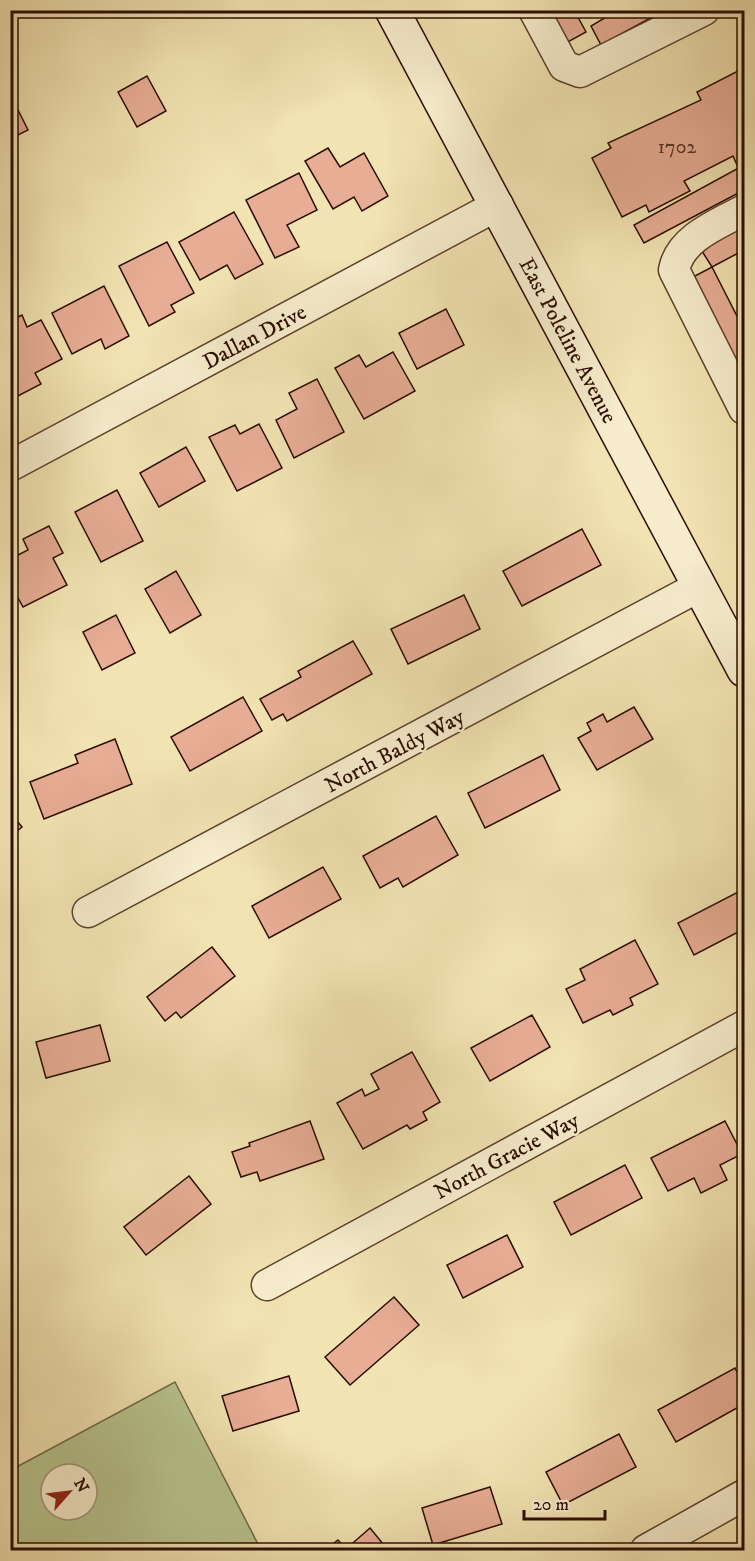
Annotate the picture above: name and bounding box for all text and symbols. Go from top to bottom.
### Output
house number: 1702 [658,135,696,160]
street label: East Poleline Avenue [513,253,623,428]
street label: Dallan Drive [198,299,311,376]
street label: North Baldy Way [320,703,470,799]
street label: North Gracie Way [430,1107,584,1206]
north arrow [39,1462,99,1522]
text: N [69,1475,93,1496]
scale bar [524,1483,605,1521]
text: 20 m [533,1494,569,1516]

